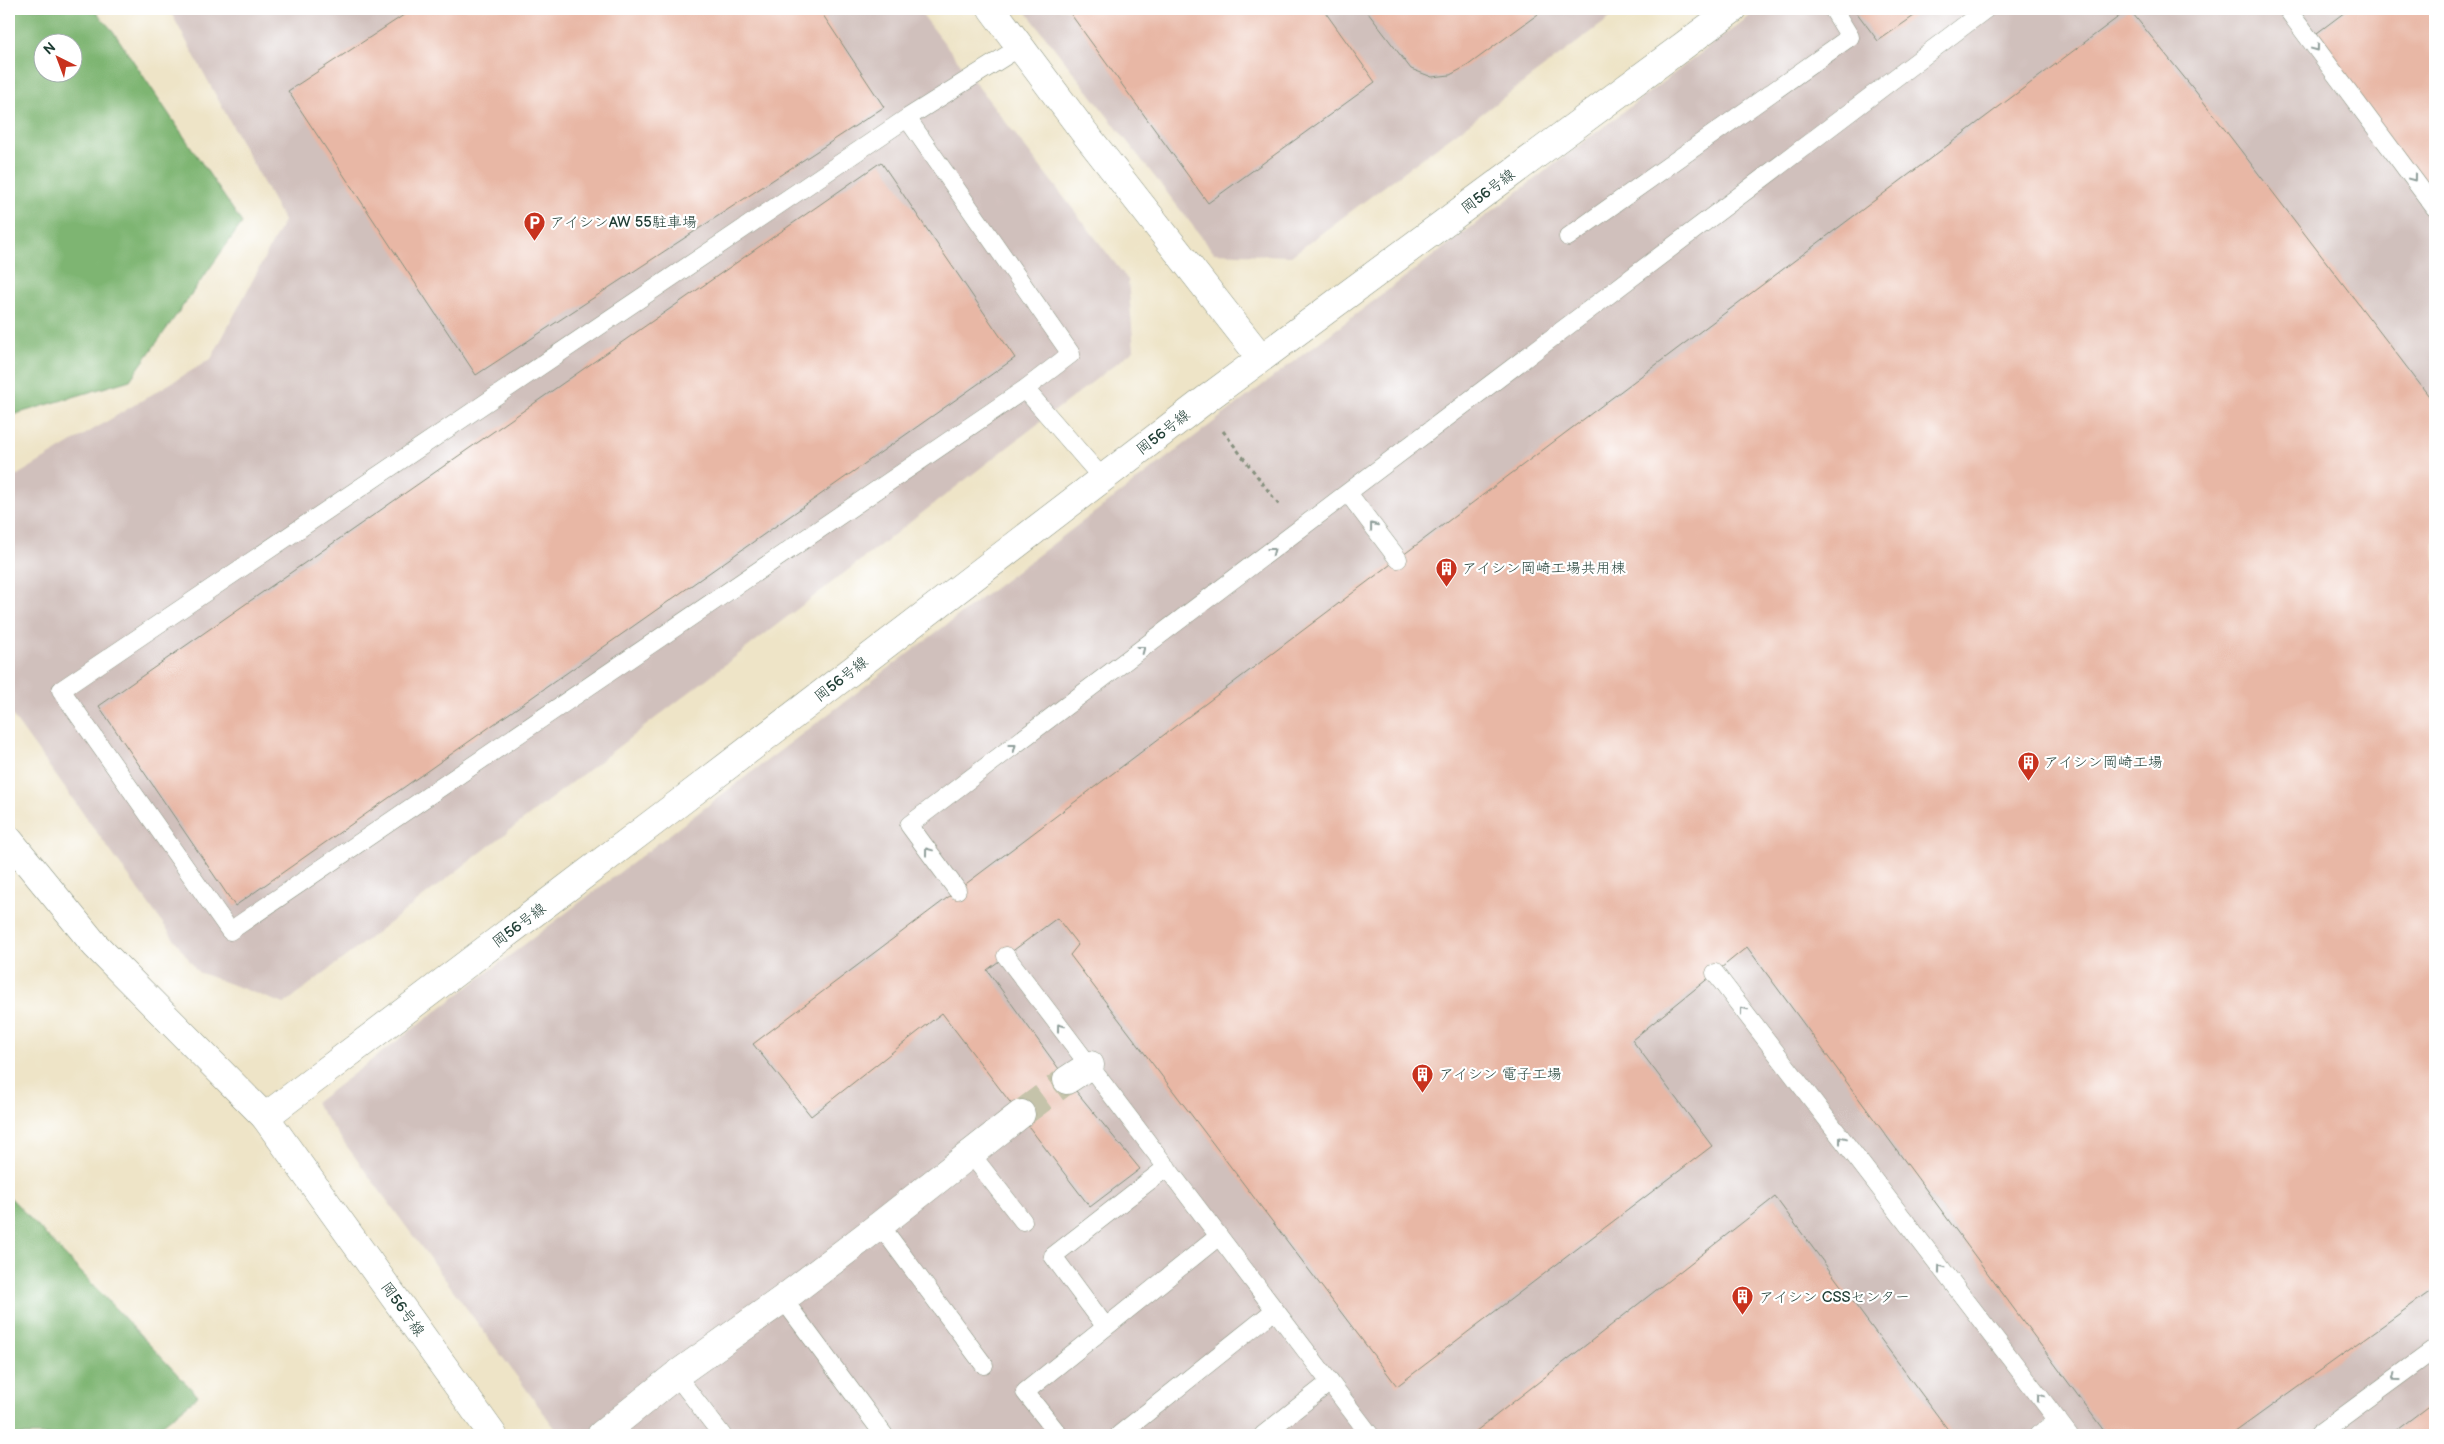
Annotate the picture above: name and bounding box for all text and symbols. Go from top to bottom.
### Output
north arrow [32,32,82,82]
text: N [40,39,59,59]
one-way arrow [2311,42,2319,51]
street label: 岡56号線 [1458,165,1519,218]
one-way arrow [2407,172,2416,182]
parking icon: アイシンAW 55駐車場 [522,210,546,241]
place label: アイシンAW 55駐車場 [550,213,697,232]
street label: 岡56号線 [1133,406,1194,459]
one-way arrow [1370,522,1379,532]
one-way arrow [1266,548,1276,557]
building icon: アイシン岡崎工場共用棟 [1434,556,1458,587]
place label: アイシン岡崎工場共用棟 [1462,559,1626,578]
one-way arrow [1136,646,1145,654]
street label: 岡56号線 [811,653,872,706]
one-way arrow [1007,744,1016,752]
building icon: アイシン岡崎工場 [2016,750,2040,781]
place label: アイシン岡崎工場 [2044,753,2163,772]
one-way arrow [925,847,934,857]
street label: 岡56号線 [489,899,550,952]
one-way arrow [1740,1006,1749,1015]
one-way arrow [1058,1024,1066,1033]
building icon: アイシン 電子工場 [1411,1062,1435,1093]
place label: アイシン 電子工場 [1439,1065,1562,1084]
one-way arrow [1839,1135,1848,1144]
one-way arrow [1938,1264,1947,1273]
street label: 岡56号線 [376,1278,429,1340]
building icon: アイシン CSSセンター [1731,1285,1755,1316]
place label: アイシン CSSセンター [1759,1288,1910,1307]
one-way arrow [2392,1372,2402,1381]
one-way arrow [2036,1393,2045,1402]

